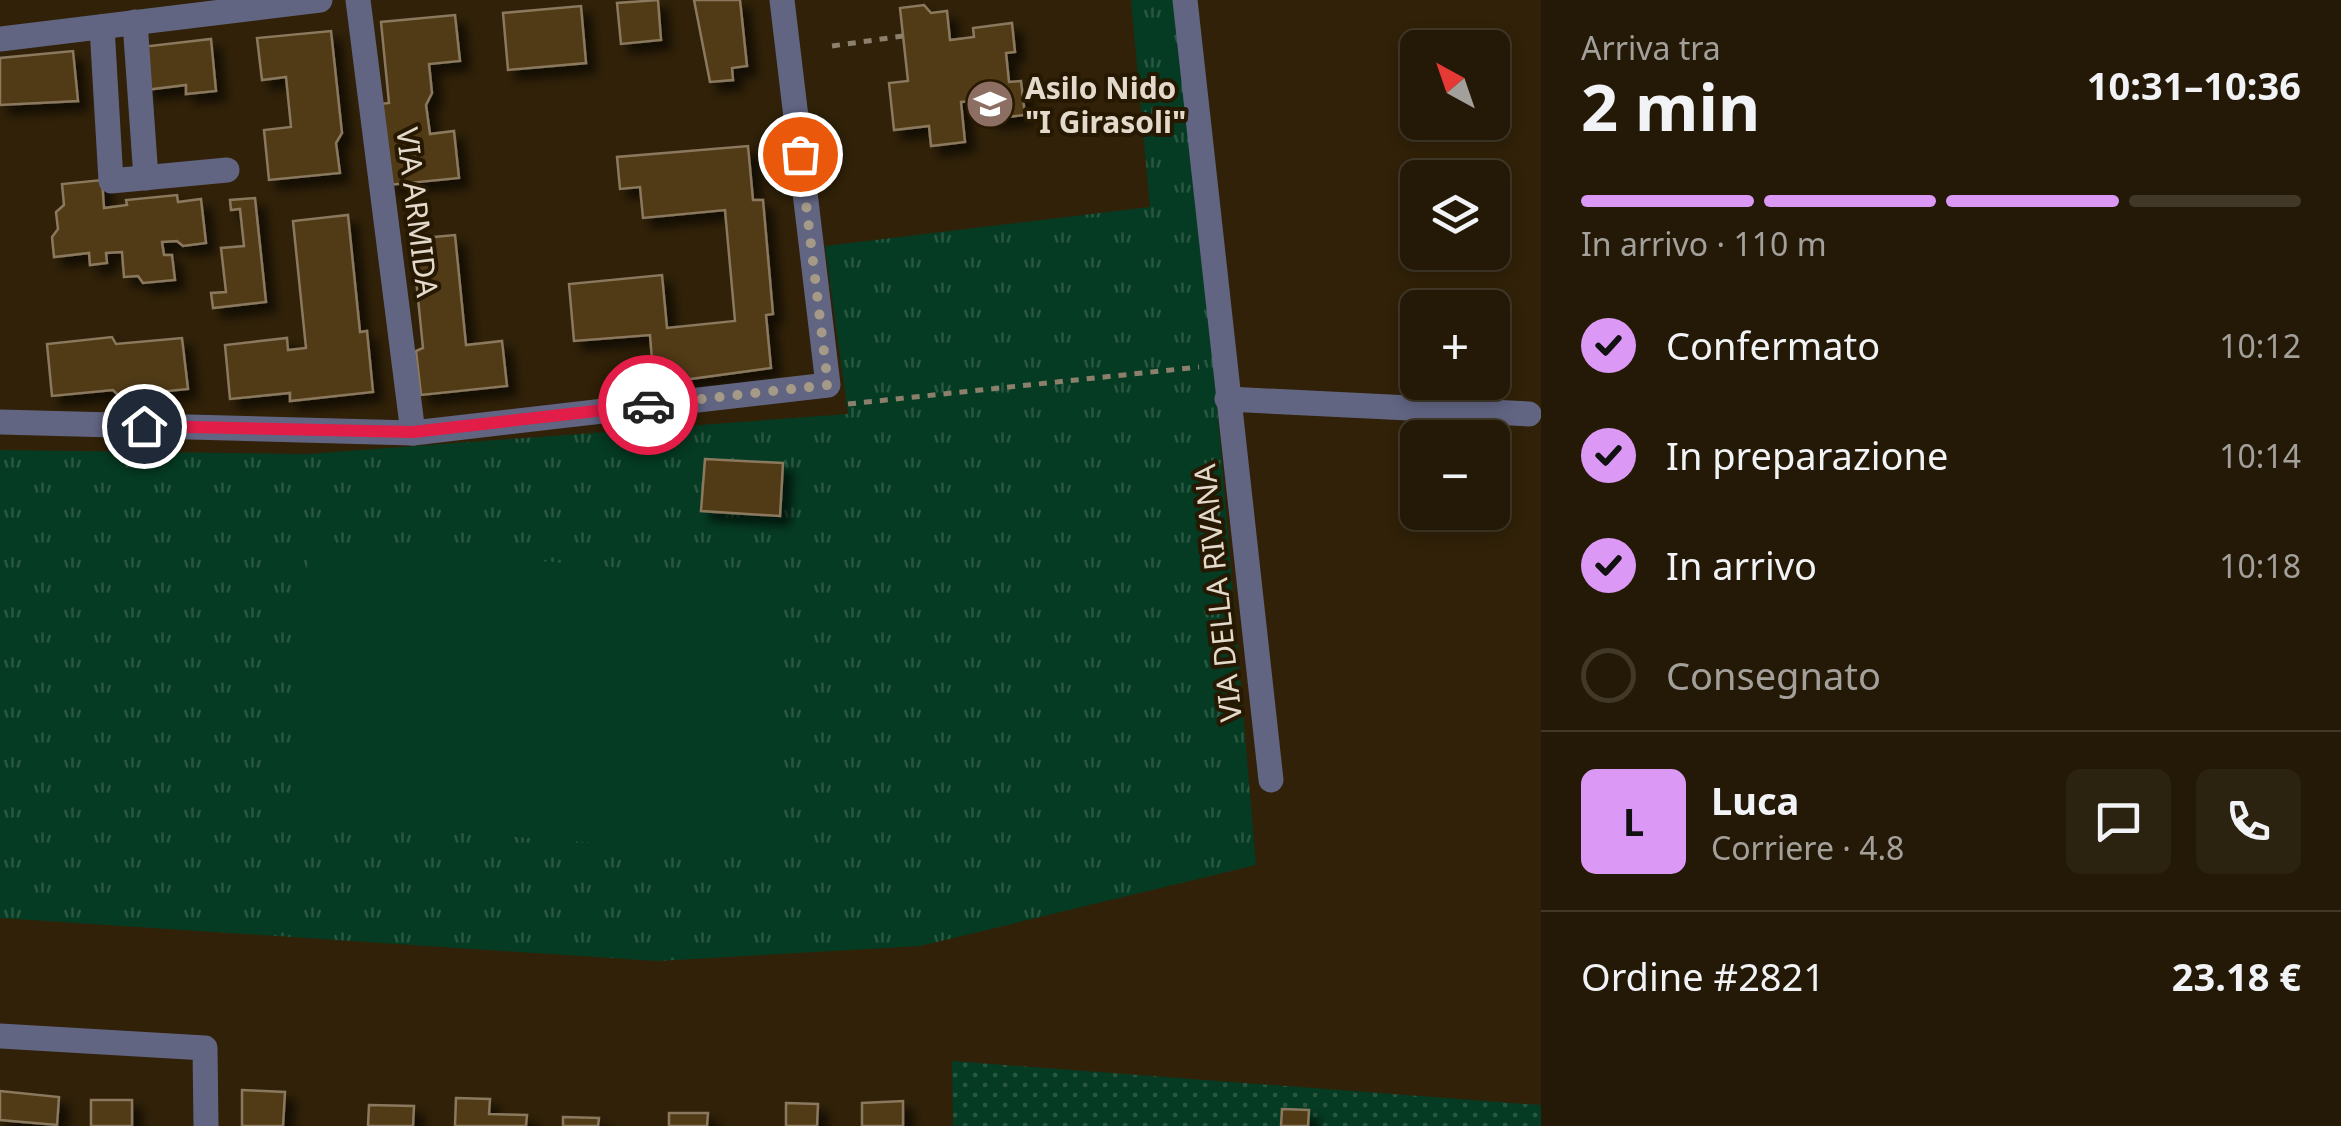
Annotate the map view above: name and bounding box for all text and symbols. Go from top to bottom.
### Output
text: Arriva tra [1581,26,1721,69]
north arrow [1400,30,1510,140]
map controls [1400,30,1510,530]
text: 10:31–10:36 [2087,59,2301,111]
text: 2 min [1581,62,1760,150]
place label: Asilo Nido "I Girasoli" [1025,67,1186,142]
school or university icon: Asilo Nido "I Girasoli" [964,78,1016,130]
pin [758,112,843,197]
street label: VIA ARMIDA [387,125,449,300]
icon: bag [773,127,828,182]
button: layers [1400,160,1510,270]
text: In arrivo · 110 m [1581,222,1827,265]
button: + [1400,290,1510,400]
icon: check [1581,318,1636,373]
text: Confermato [1666,319,1880,371]
text: 10:12 [2219,324,2301,367]
courier [598,355,698,455]
icon: car [621,378,676,433]
pin [102,384,187,469]
icon: home [117,399,172,454]
button: − [1400,420,1510,530]
icon: check [1581,428,1636,483]
text: In preparazione [1666,429,1949,481]
text: 10:14 [2219,434,2301,477]
street label: VIA DELLA RIVANA [1183,461,1251,724]
icon: check [1581,538,1636,593]
text: In arrivo [1666,539,1817,591]
text: 10:18 [2219,544,2301,587]
text: Consegnato [1666,649,1881,701]
button: chat [2066,769,2171,874]
button: phone [2196,769,2301,874]
text: Luca [1711,774,1799,826]
text: L [1623,795,1644,847]
text: Corriere · 4.8 [1711,826,1904,869]
text: Ordine #2821 [1581,950,1825,1002]
text: 23.18 € [2172,950,2301,1002]

